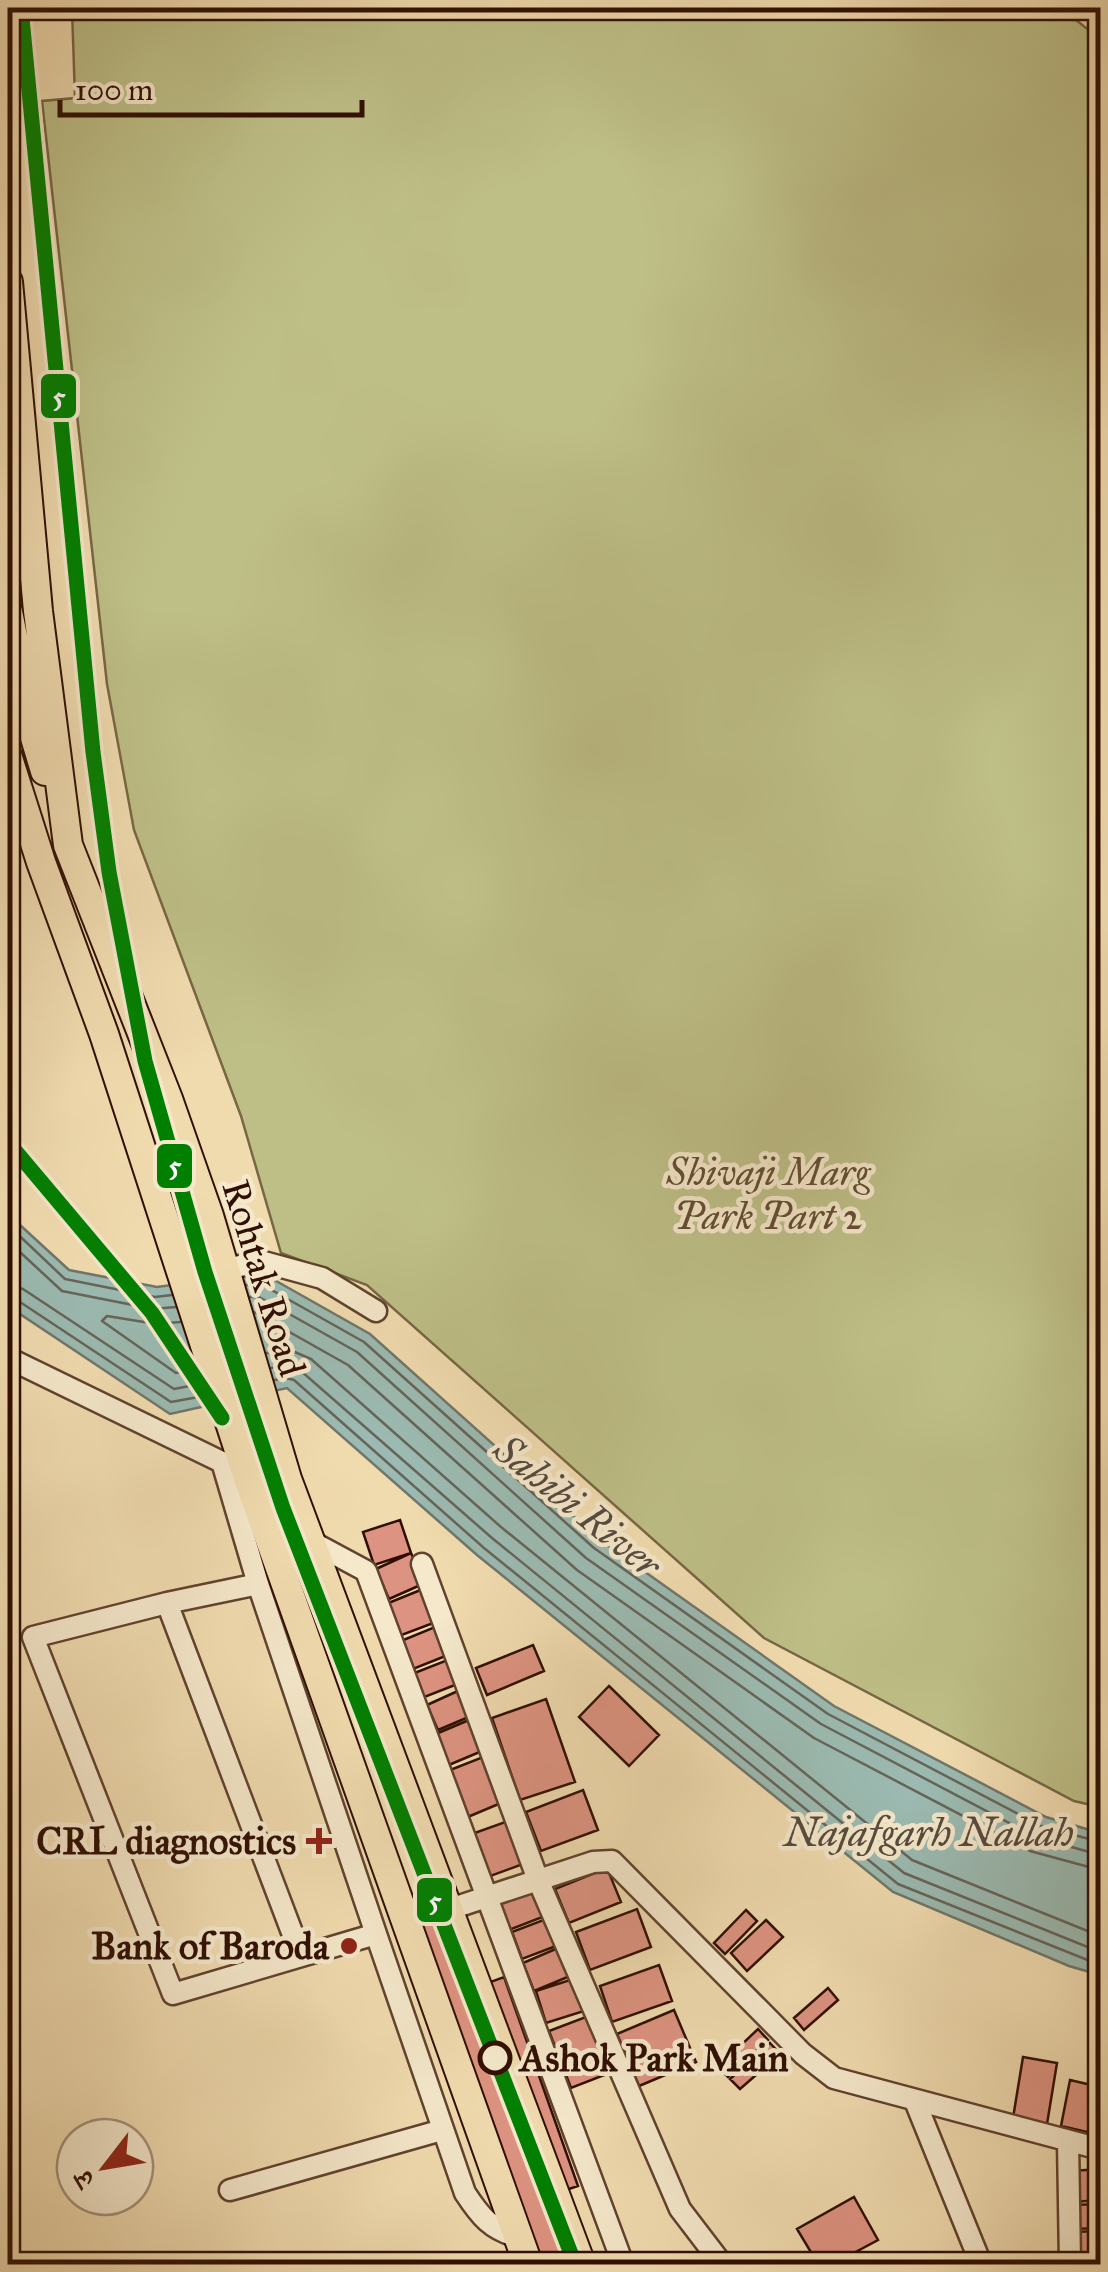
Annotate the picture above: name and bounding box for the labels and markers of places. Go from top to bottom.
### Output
place label: CRL diagnostics [36,1818,296,1864]
marker: CRL diagnostics [306,1828,332,1854]
place label: Bank of Baroda [91,1923,330,1969]
marker: Bank of Baroda [338,1935,360,1957]
place label: Ashok Park Main [518,2035,789,2081]
marker: Ashok Park Main [479,2042,511,2074]

